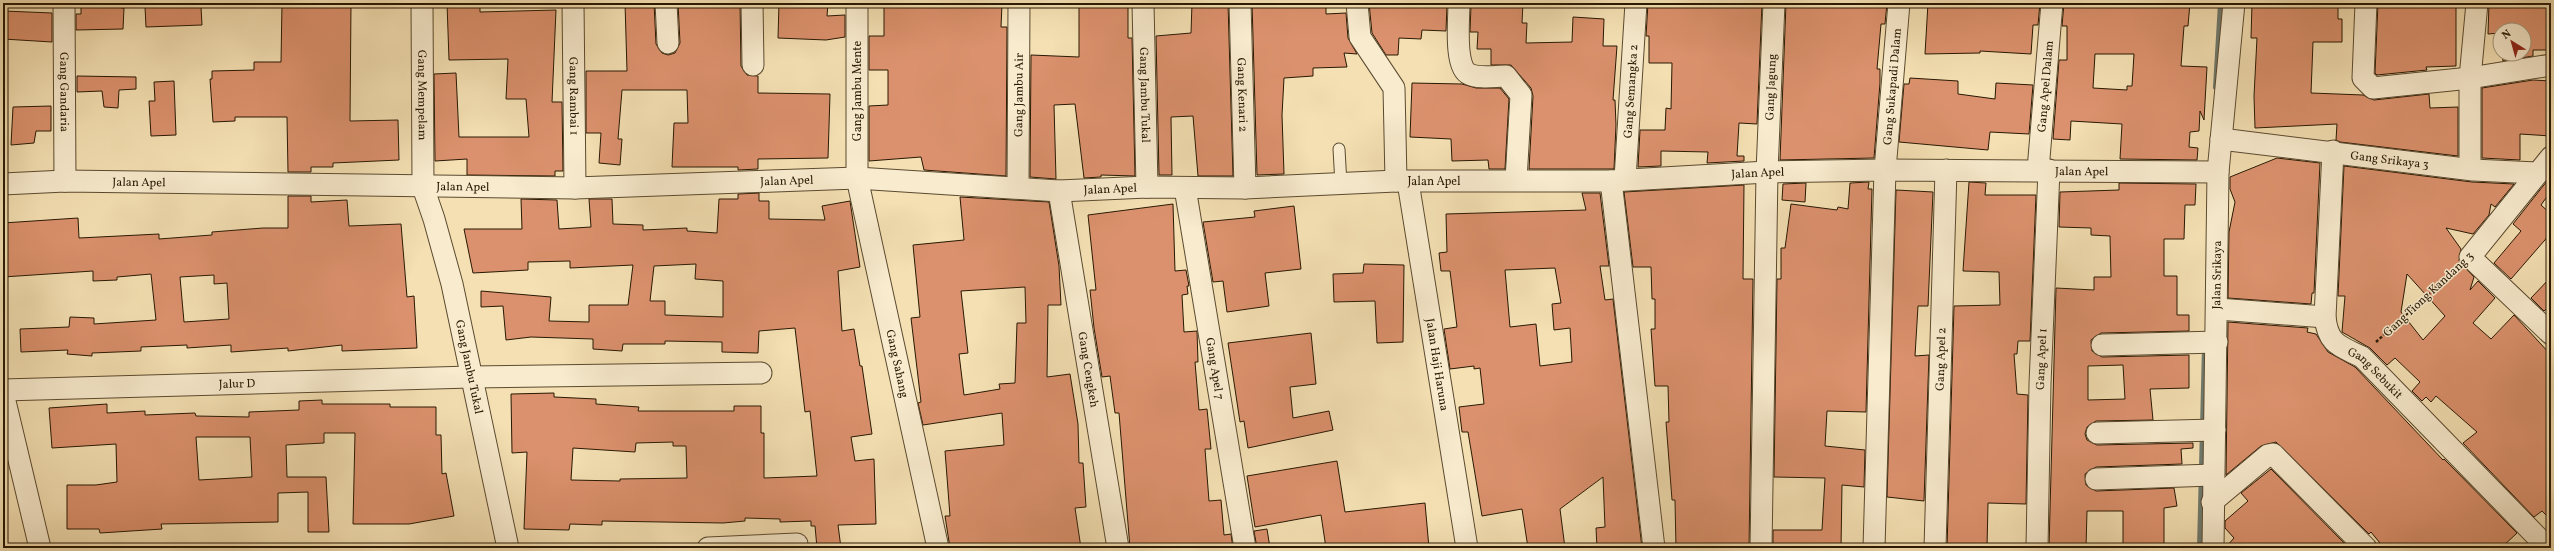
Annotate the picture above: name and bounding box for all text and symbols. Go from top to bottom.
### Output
north arrow [2492,22,2532,62]
street label: Gang Sukapadi Dalam [1880,27,1906,146]
text: N [2499,27,2515,44]
street label: Gang Apel Dalam [2034,39,2058,133]
street label: Gang Jambu Mente [850,41,866,141]
street label: Gang Semangka 2 [1621,44,1642,139]
street label: Gang Jambu Tukal [1135,47,1153,143]
street label: Gang Mempelam [413,50,430,141]
street label: Gang Gandaria [55,52,72,132]
street label: Gang Jambu Air [1011,53,1028,137]
street label: Gang Jagung [1762,54,1781,121]
street label: Gang Rambai 1 [565,57,581,135]
street label: Gang Kenari 2 [1232,58,1250,132]
street label: Gang Srikaya 3 [2349,148,2430,174]
street label: Jalan Apel [2055,164,2109,180]
street label: Jalan Apel [1731,165,1785,183]
street label: Jalan Apel [760,173,814,190]
street label: Jalan Apel [1407,174,1461,190]
street label: Jalan Apel [112,175,166,191]
street label: Jalan Apel [436,179,490,196]
street label: Jalan Apel [1083,180,1138,199]
street label: Jalan Srikaya [2209,240,2226,310]
street label: Gang Tiong Kandang 3 [2380,249,2477,341]
street label: Jalan Haji Haruna [1421,317,1452,412]
street label: Gang Jambu Tukal [451,319,486,416]
street label: Gang Apel 2 [1933,327,1950,391]
street label: Gang Sahang [881,328,912,399]
street label: Gang Apel 1 [2033,328,2051,390]
street label: Gang Cengkeh [1073,331,1102,409]
street label: Gang Apel 7 [1201,336,1227,401]
street label: Gang Sebukit [2345,344,2406,403]
street label: Jalur D [218,376,256,393]

